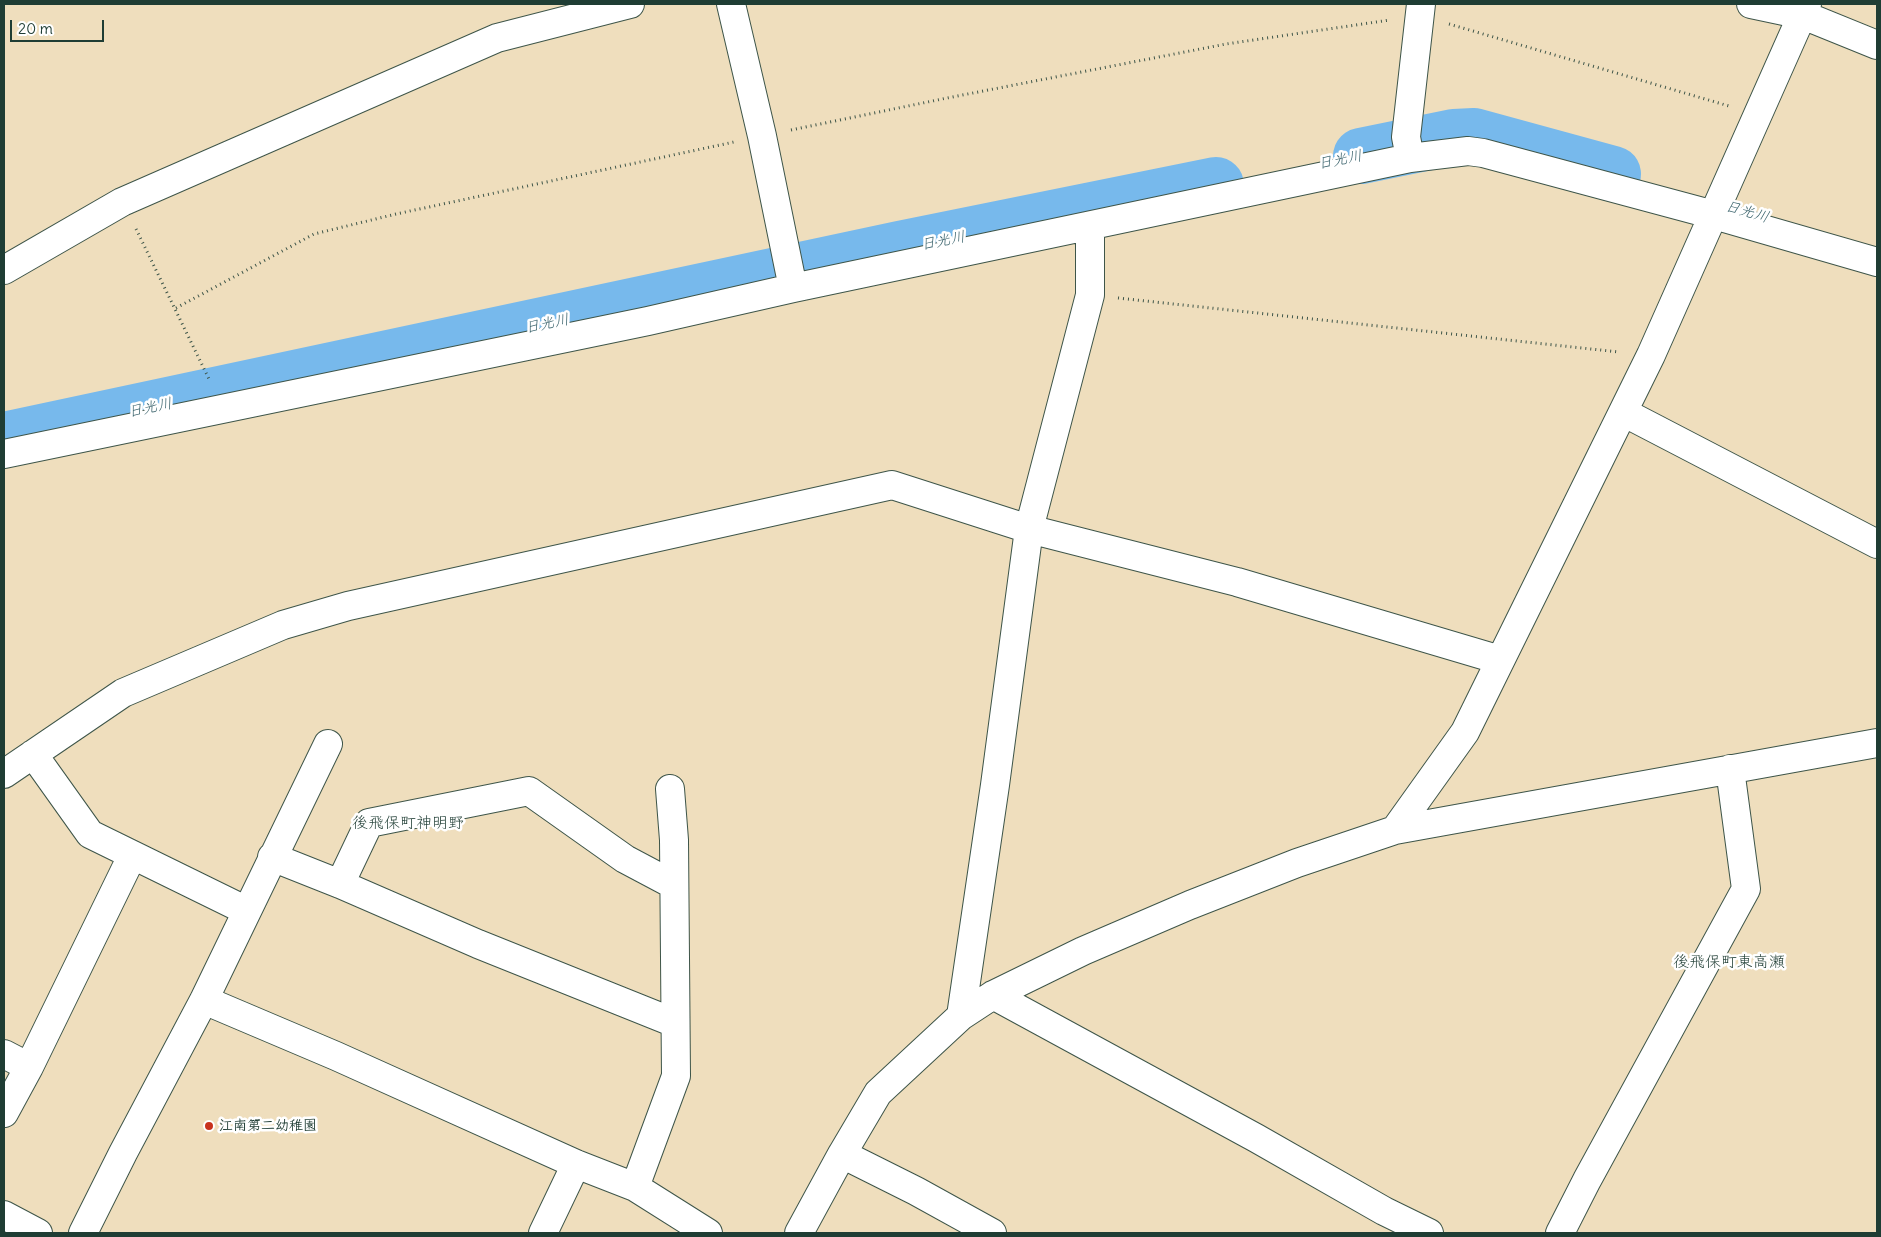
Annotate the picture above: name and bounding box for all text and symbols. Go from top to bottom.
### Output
scale bar [12,10,106,42]
text: 20 m [18,19,53,38]
water label: 日光川 [1316,147,1364,173]
water label: 日光川 [1723,197,1771,227]
water label: 日光川 [919,228,967,254]
water label: 日光川 [523,311,571,337]
water label: 日光川 [126,395,174,421]
district label: 後飛保町神明野 [352,813,464,833]
district label: 後飛保町東高瀬 [1673,952,1785,972]
place label: 江南第二幼稚園 [219,1118,317,1134]
marker: 江南第二幼稚園 [203,1120,215,1132]

